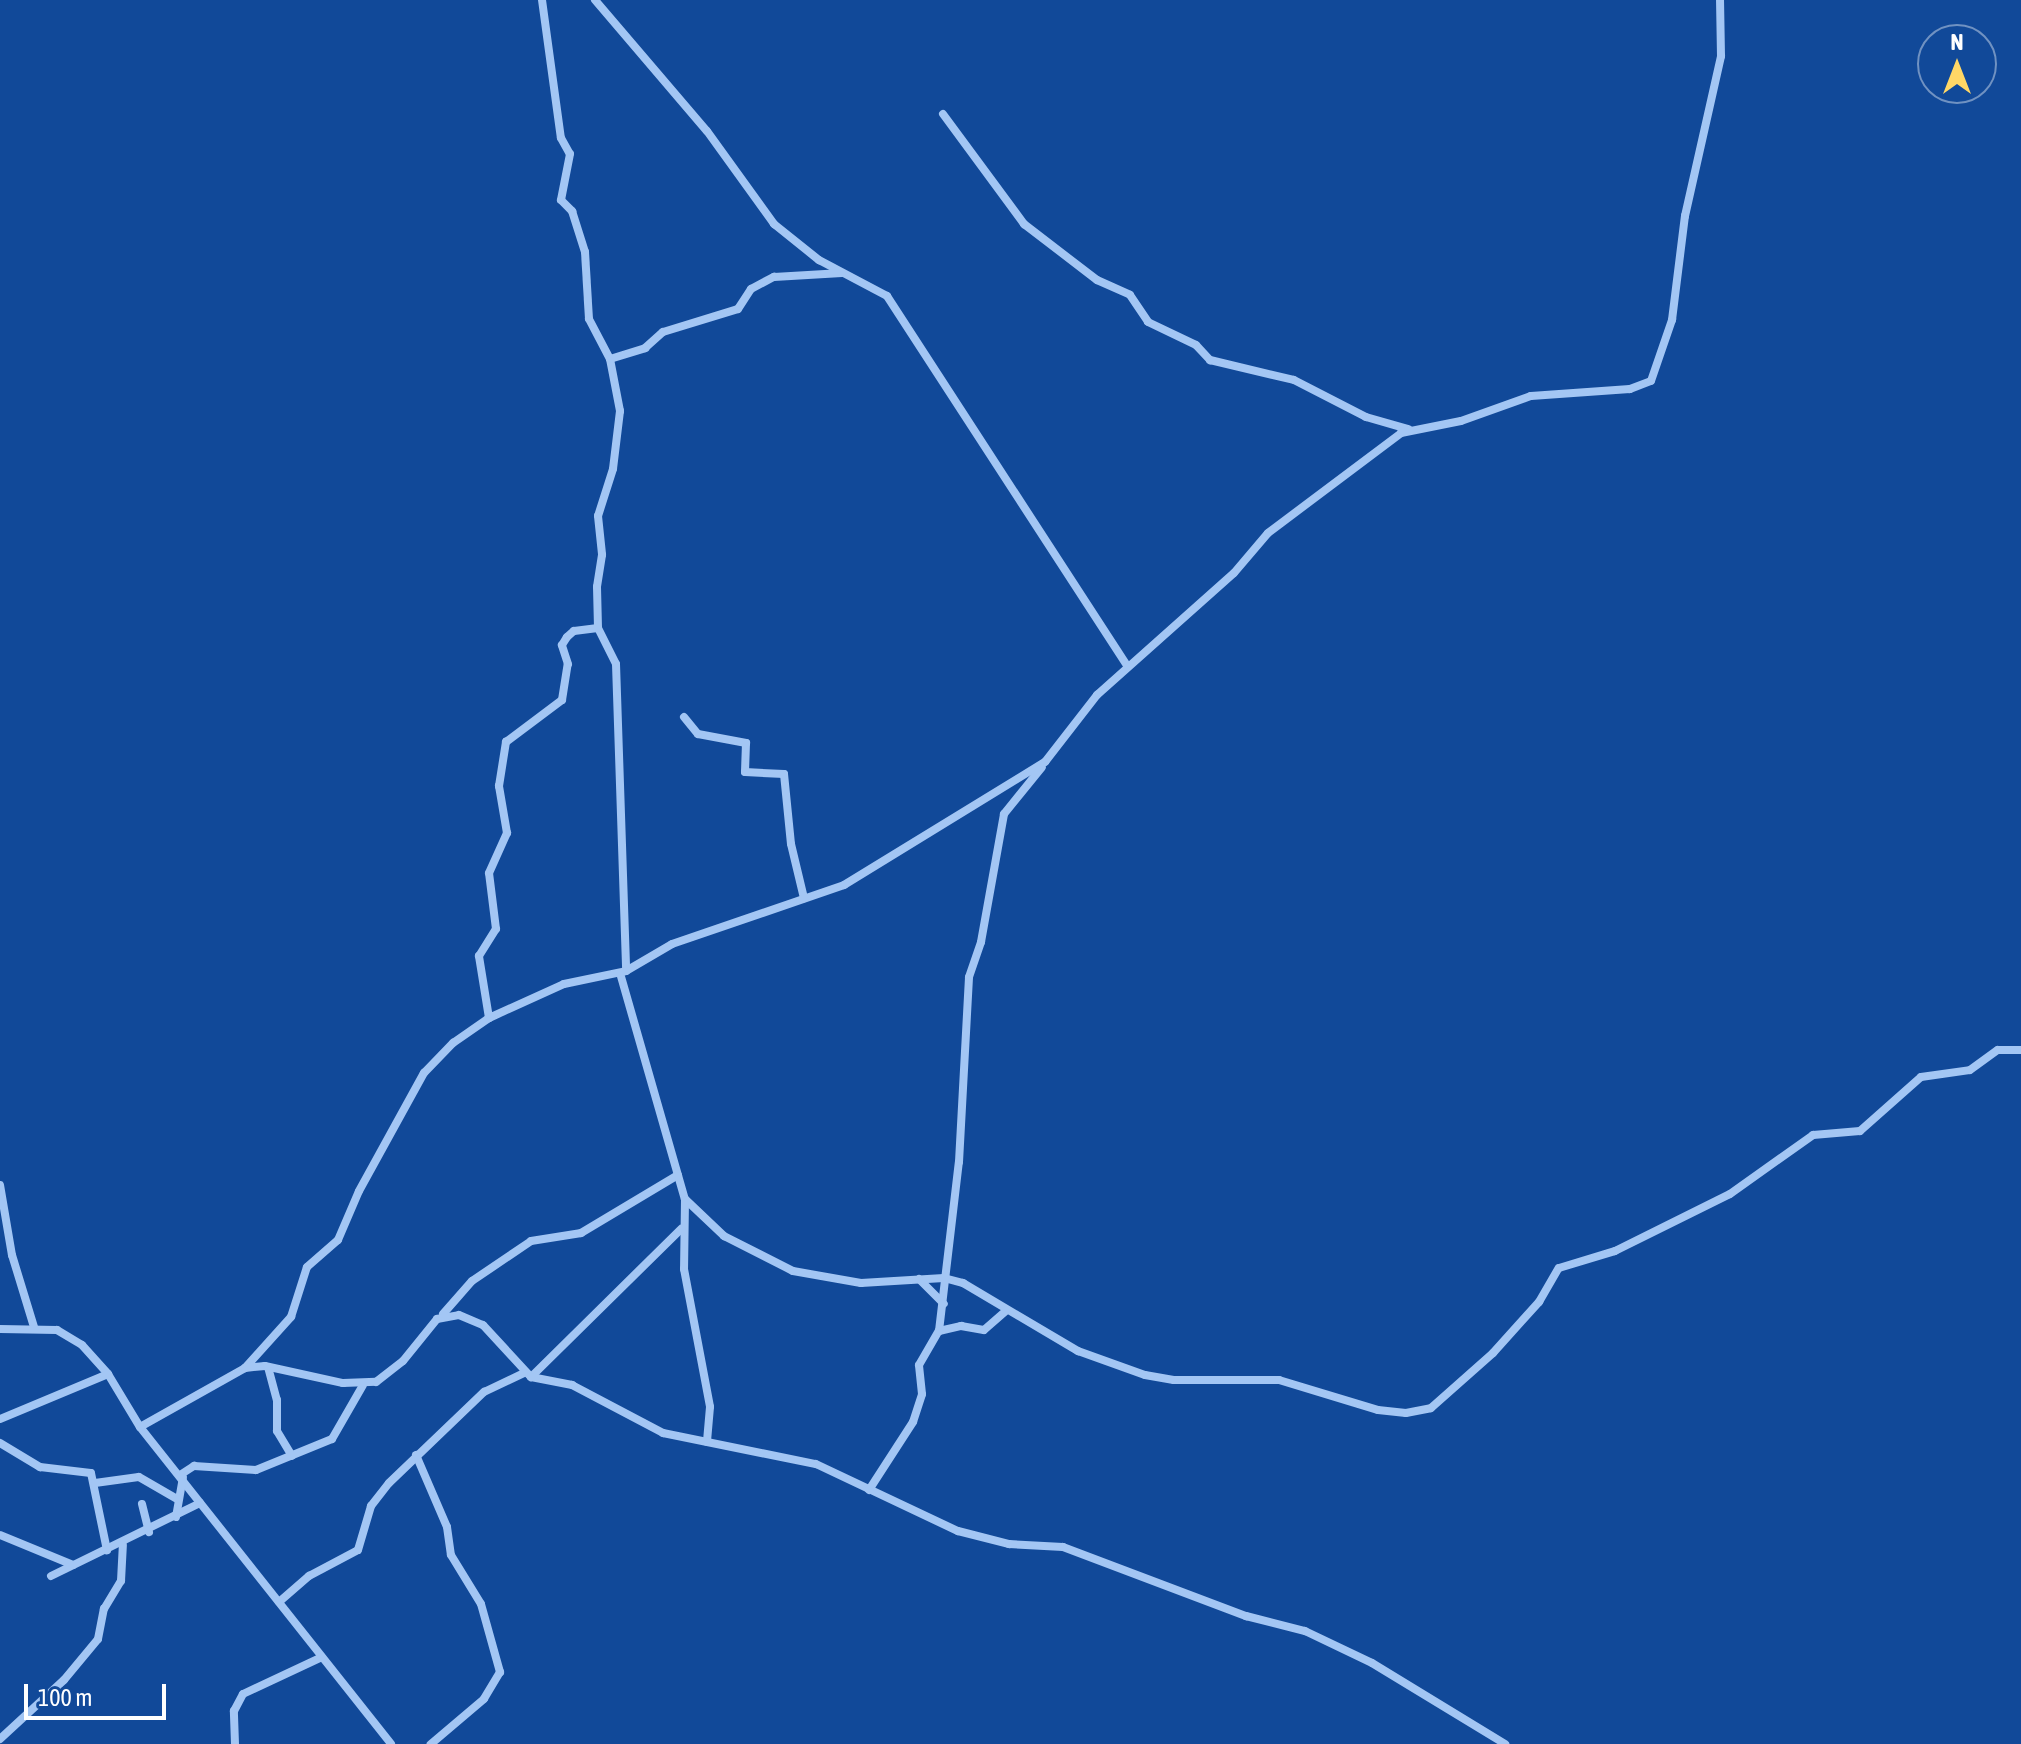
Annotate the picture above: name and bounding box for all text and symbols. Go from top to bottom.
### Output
north arrow [1917,24,1997,104]
text: N [1951,29,1963,55]
scale bar [28,1668,170,1718]
text: 100 m [38,1684,92,1711]

